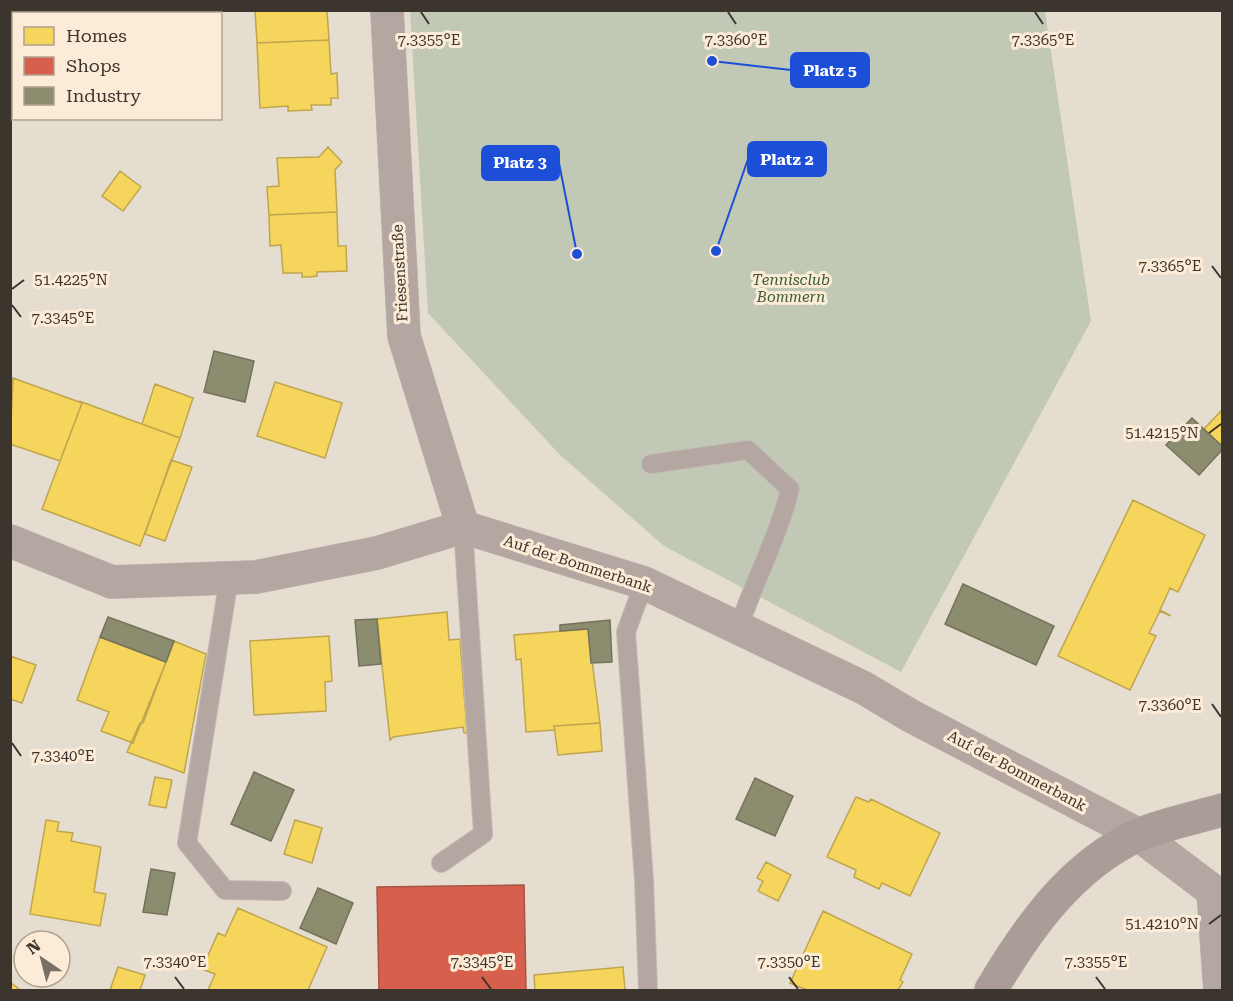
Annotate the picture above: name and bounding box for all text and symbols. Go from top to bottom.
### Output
legend [12,12,222,120]
text: Homes [66,25,127,46]
text: 7.3355°E [398,31,460,49]
text: 7.3360°E [705,31,767,49]
text: 7.3365°E [1012,31,1074,49]
callout: Platz 5 [791,53,869,87]
text: Shops [66,55,120,76]
text: Platz 5 [803,61,857,80]
text: Industry [66,85,141,106]
callout: Platz 2 [748,142,826,176]
callout: Platz 3 [482,146,559,180]
text: Platz 2 [760,150,814,169]
text: Platz 3 [493,153,547,172]
street label: Friesenstraße [388,224,412,322]
text: 7.3365°E [1139,257,1201,275]
text: 51.4225°N [34,271,108,289]
park label: Tennisclub Bommern [752,271,830,306]
text: 7.3345°E [32,309,94,327]
text: 51.4215°N [1125,424,1199,442]
street label: Auf der Bommerbank [502,532,655,597]
text: 7.3360°E [1139,696,1201,714]
street label: Auf der Bommerbank [944,727,1090,816]
text: 7.3340°E [32,747,94,765]
text: 51.4210°N [1125,915,1199,933]
north arrow [12,929,72,989]
text: N [23,936,44,958]
text: 7.3340°E [144,953,206,971]
text: 7.3345°E [451,953,513,971]
text: 7.3350°E [758,953,820,971]
text: 7.3355°E [1065,953,1127,971]

